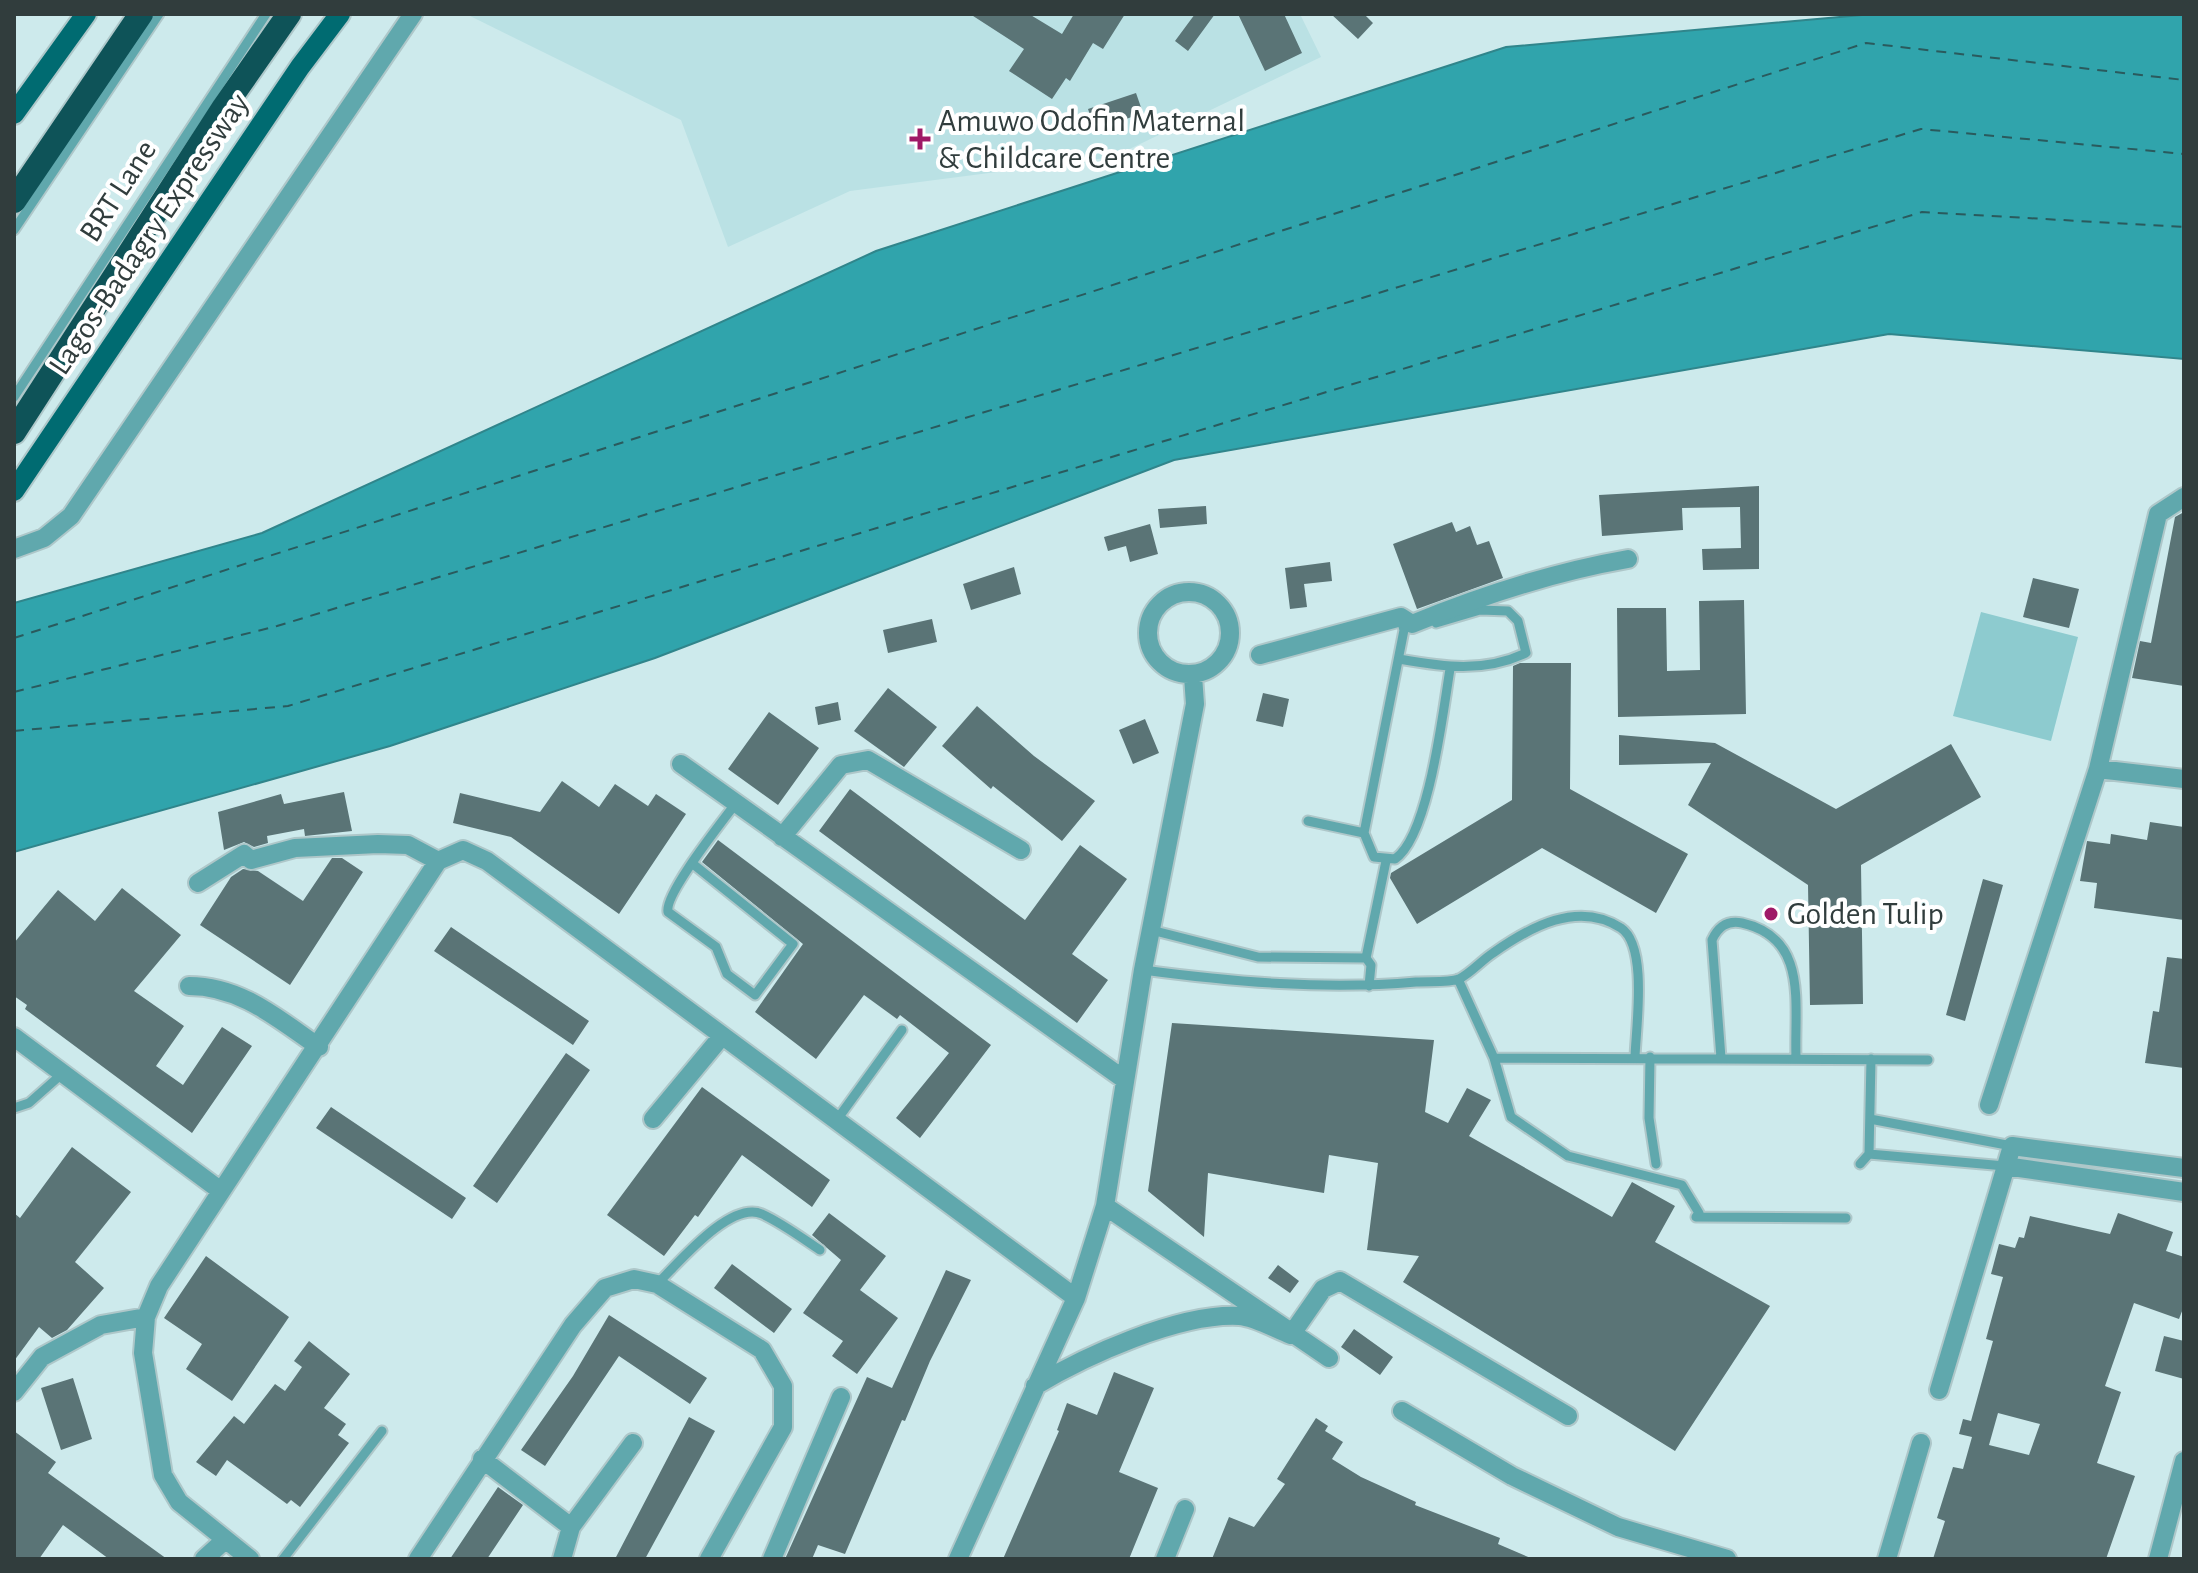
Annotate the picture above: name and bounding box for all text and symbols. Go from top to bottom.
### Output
street label: Lagos-Badagry Expressway [43,87,255,380]
place label: Amuwo Odofin Maternal & Childcare Centre [938,105,1245,174]
marker: Amuwo Odofin Maternal & Childcare Centre [909,128,931,150]
street label: BRT Lane [74,135,162,247]
place label: Golden Tulip [1787,898,1944,930]
marker: Golden Tulip [1762,905,1780,923]

